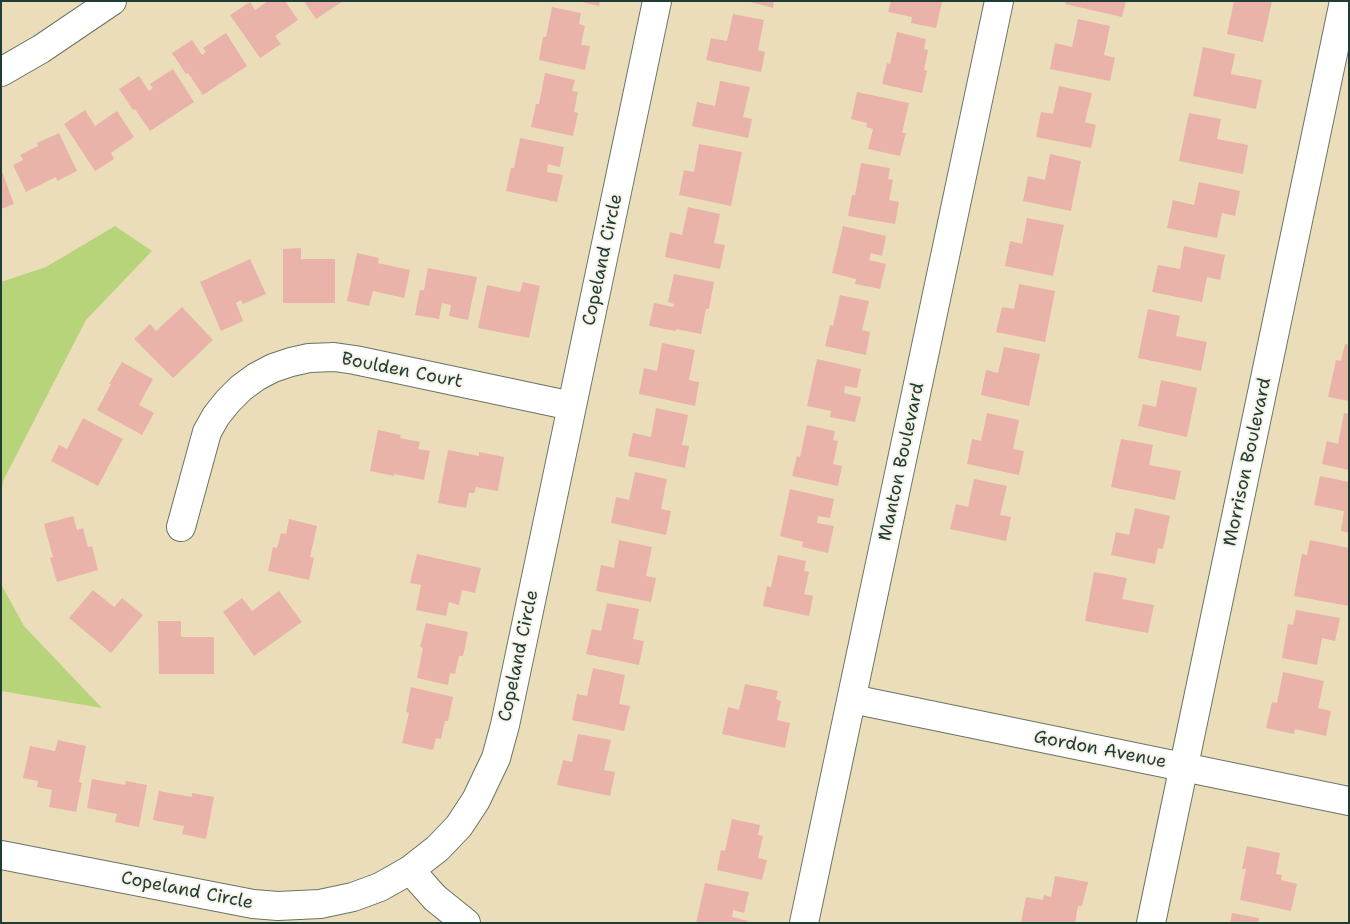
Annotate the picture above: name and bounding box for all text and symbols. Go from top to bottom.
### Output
street label: Copeland Circle [578,192,628,328]
street label: Boulden Court [339,349,465,393]
street label: Morrison Boulevard [1220,376,1276,548]
street label: Manton Boulevard [875,381,929,543]
street label: Copeland Circle [494,588,544,724]
street label: Gordon Avenue [1032,727,1168,773]
street label: Copeland Circle [119,868,255,914]

